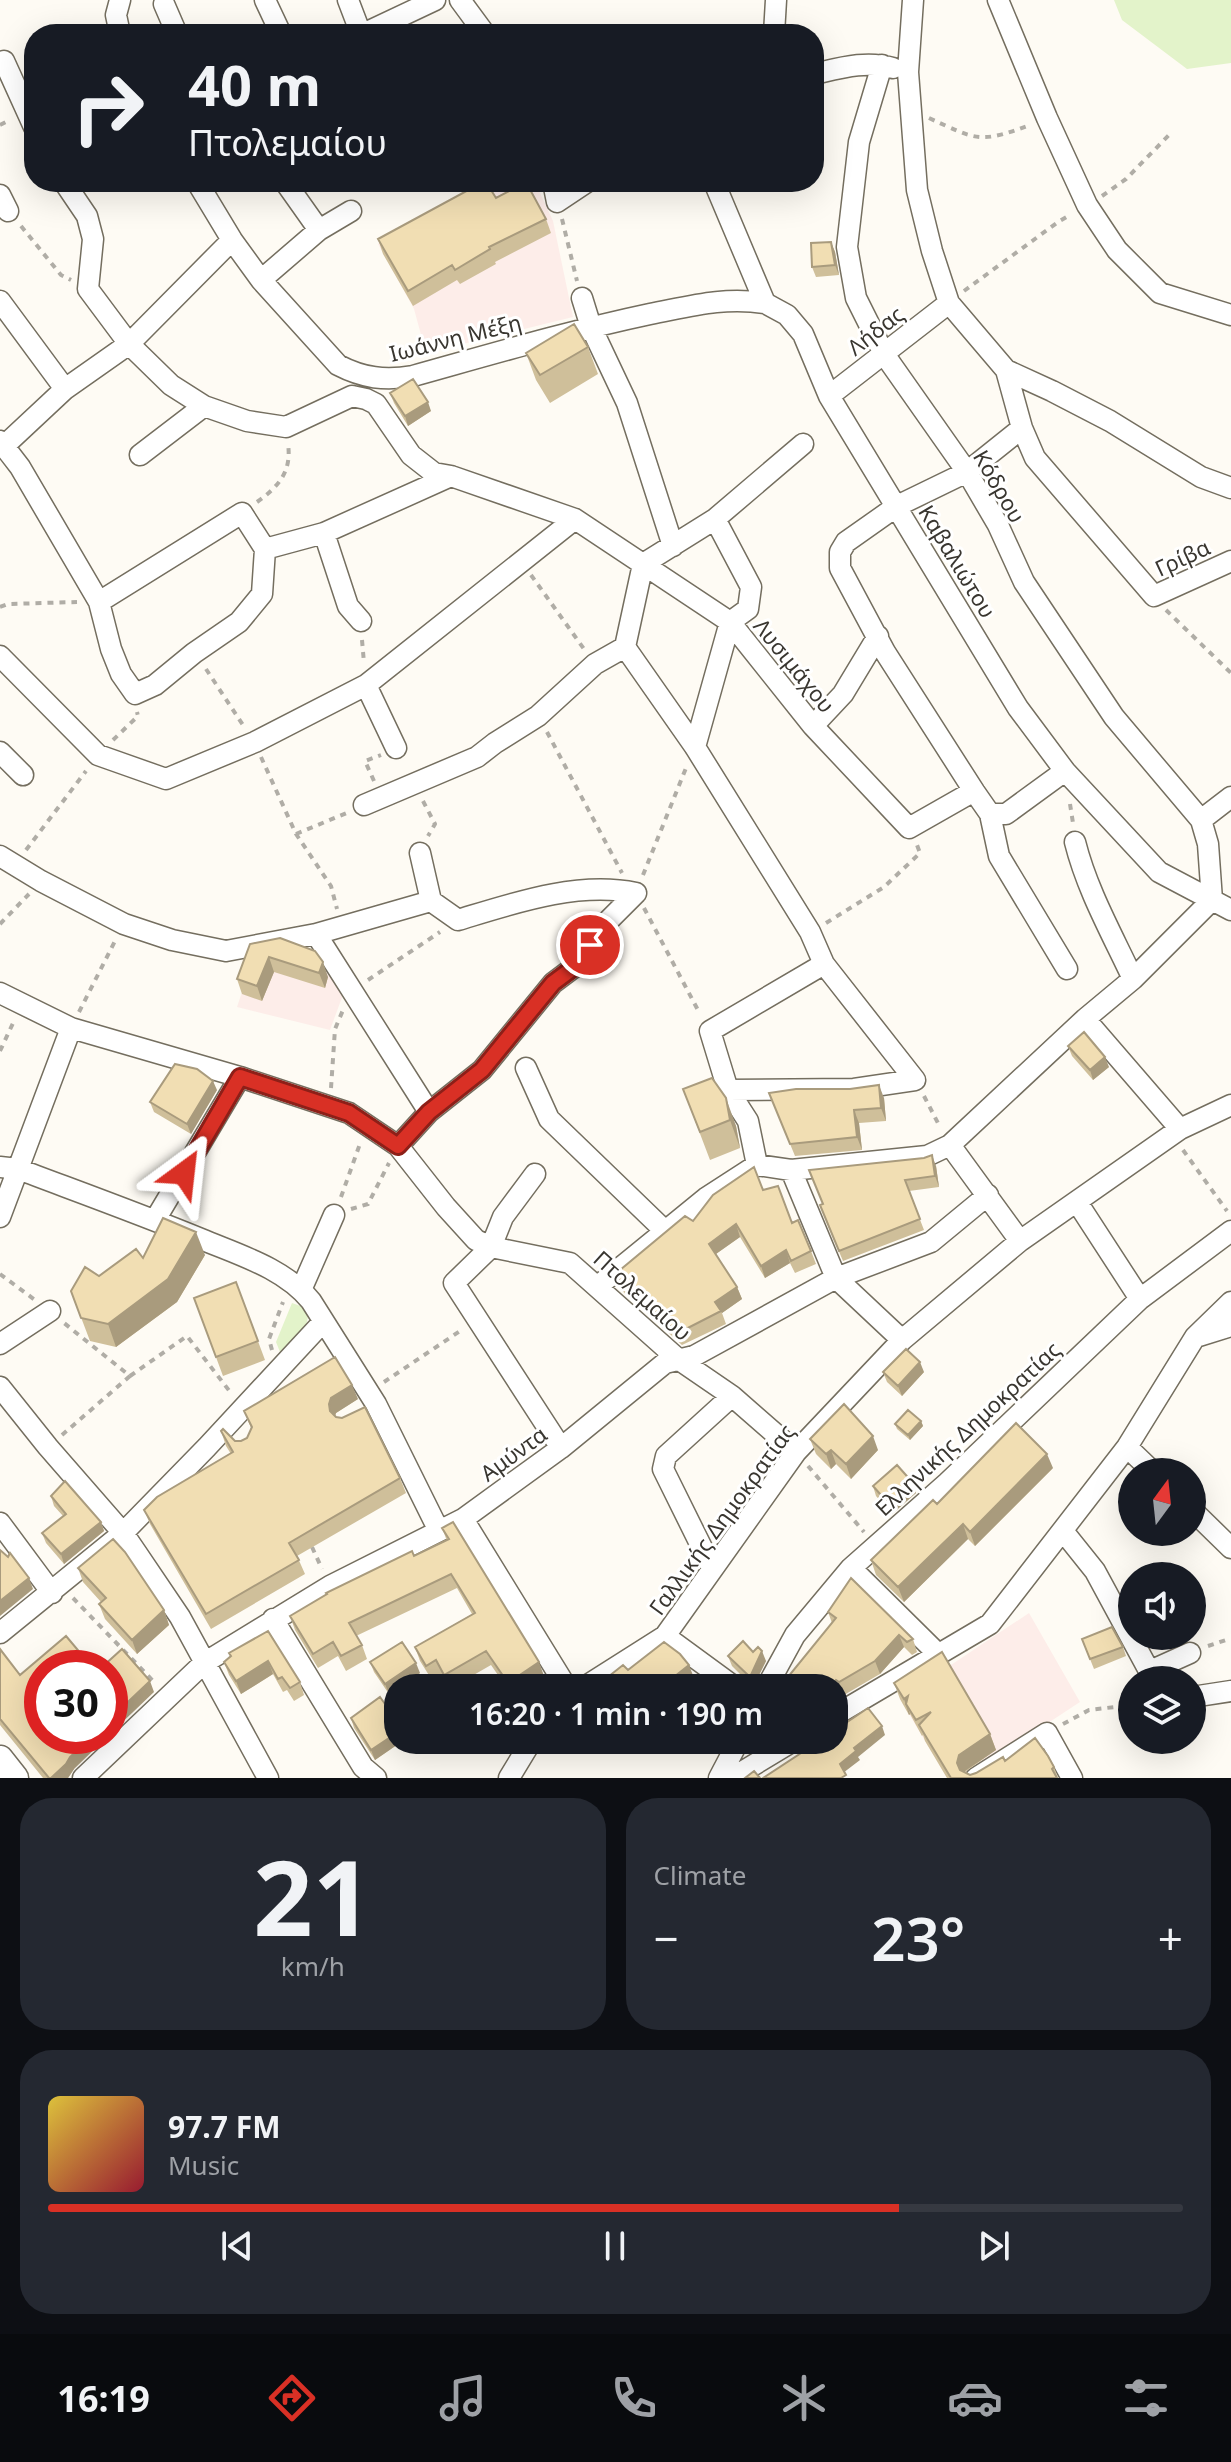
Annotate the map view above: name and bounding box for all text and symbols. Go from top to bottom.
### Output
text: 40 m [188,46,321,122]
icon: right [56,56,160,160]
text: Πτολεμαίου [188,118,387,167]
street label: Λήδας [841,299,909,361]
street label: Ιωάννη Μέξη [386,306,524,368]
street label: Κόδρου [967,444,1033,528]
street label: Καβαλιώτου [912,499,1004,623]
street label: Γρίβα [1150,531,1215,583]
street label: Λυσιμάχου [748,612,842,718]
pin [556,911,624,979]
icon: arrive [568,923,612,967]
position arrow [142,1131,226,1215]
street label: Πτολεμαίου [588,1243,698,1347]
street label: Ελληνικής Δημοκρατίας [868,1334,1066,1522]
street label: Γαλλικής Δημοκρατίας [641,1417,801,1621]
street label: Αμύντα [474,1418,553,1487]
north arrow [1118,1458,1206,1546]
map controls [1118,1458,1206,1754]
button: sound [1118,1562,1206,1650]
speed limit sign: 30 [24,1650,128,1754]
button: layers [1118,1666,1206,1754]
text: 16:20 · 1 min · 190 m [469,1693,763,1734]
text: 21 [253,1825,372,1966]
text: Climate [654,1857,746,1893]
text: 23° [871,1897,965,1979]
text: − [654,1908,679,1968]
text: + [1158,1908,1183,1968]
text: km/h [281,1948,345,1984]
text: 97.7 FM [168,2106,280,2147]
text: Music [168,2147,239,2183]
icon: previous [215,2224,259,2268]
icon: pause [593,2224,637,2268]
icon: next [972,2224,1016,2268]
icon: directions [264,2370,320,2426]
icon: music [435,2370,491,2426]
icon: phone [606,2370,662,2426]
icon: climate [776,2370,832,2426]
icon: car [947,2370,1003,2426]
icon: filters [1118,2370,1174,2426]
text: 16:19 [57,2374,150,2423]

